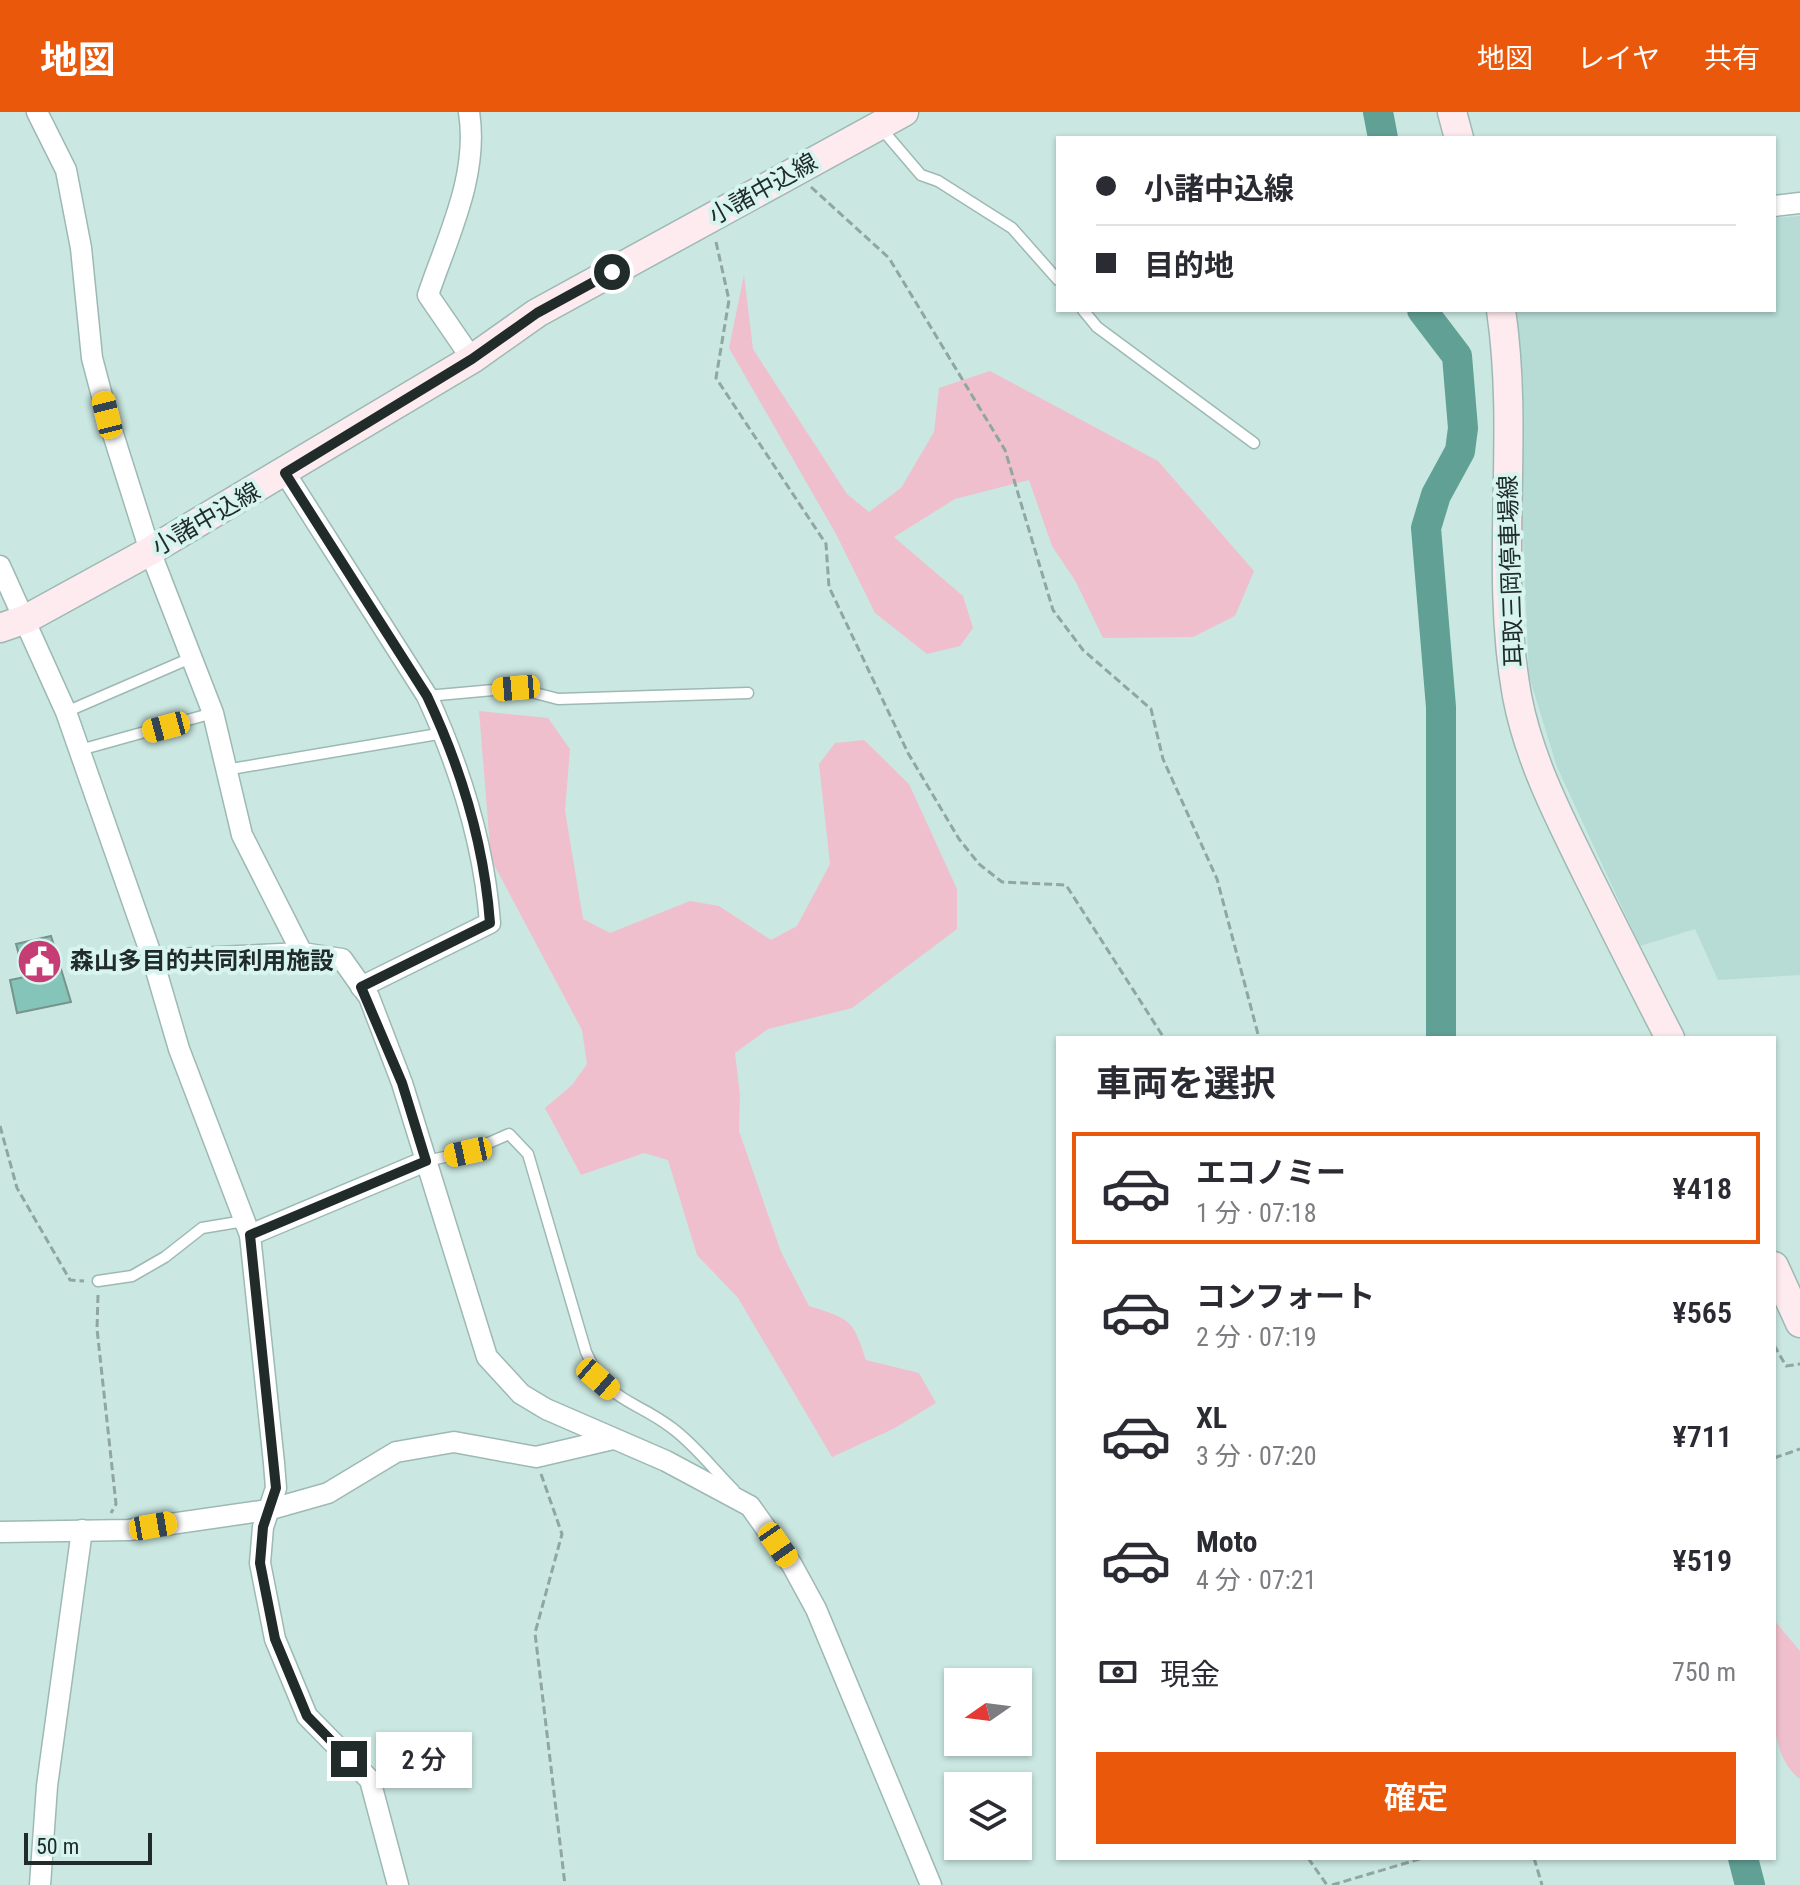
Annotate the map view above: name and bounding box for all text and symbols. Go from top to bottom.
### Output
text: 地図 [40,38,116,82]
text: 地図 [1477,42,1533,75]
text: レイヤ [1577,42,1660,75]
text: 共有 [1704,42,1760,75]
street label: 小諸中込線 [704,148,822,230]
text: 小諸中込線 [1144,171,1294,206]
text: 目的地 [1144,248,1234,283]
route start [594,254,630,290]
car [90,389,124,441]
street label: 耳取三岡停車場線 [1494,475,1528,667]
street label: 小諸中込線 [147,477,265,561]
car [491,674,541,702]
car [140,709,192,745]
public building icon: 森山多目的共同利用施設 [15,937,63,985]
place label: 森山多目的共同利用施設 [70,947,334,975]
text: 車両を選択 [1096,1063,1276,1105]
car [442,1135,494,1169]
icon: car [1100,1152,1172,1224]
text: エコノミー [1196,1155,1346,1190]
text: ¥418 [1673,1171,1732,1206]
text: 1 分 · 07:18 [1196,1198,1316,1228]
icon: car [1100,1276,1172,1348]
text: コンフォート [1196,1279,1375,1314]
text: ¥565 [1673,1295,1732,1330]
text: 2 分 · 07:19 [1196,1322,1316,1352]
car [572,1354,624,1404]
icon: car [1100,1400,1172,1472]
text: XL [1196,1400,1227,1435]
text: ¥711 [1673,1419,1732,1454]
text: 3 分 · 07:20 [1196,1441,1316,1471]
car [127,1510,179,1542]
car [754,1518,802,1572]
icon: car [1100,1524,1172,1596]
text: Moto [1196,1524,1257,1559]
text: ¥519 [1673,1543,1732,1578]
text: 4 分 · 07:21 [1196,1565,1316,1595]
icon: cash [1096,1650,1140,1694]
text: 現金 [1160,1657,1220,1692]
text: 750 m [1672,1657,1736,1687]
north arrow [944,1668,1032,1756]
map controls [944,1668,1032,1860]
callout: 2 分 [377,1731,473,1787]
route end [331,1741,367,1777]
text: 2 分 [401,1745,447,1775]
button: 確定 [1096,1752,1736,1844]
button: layers [944,1772,1032,1860]
scale bar [24,1829,152,1865]
text: 50 m [36,1834,79,1859]

